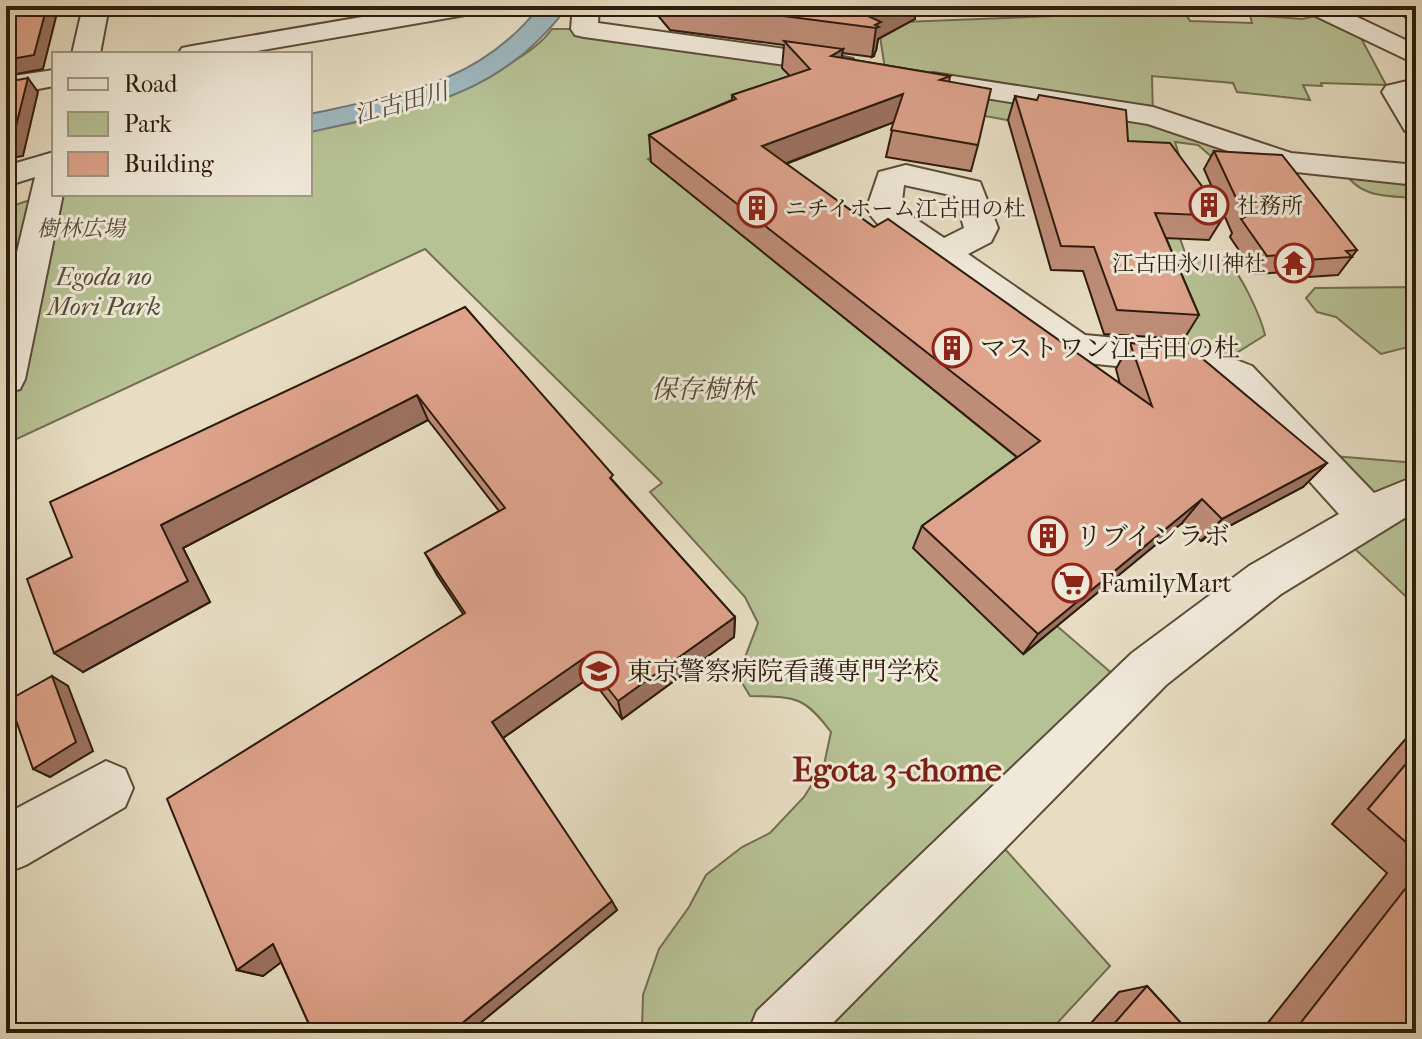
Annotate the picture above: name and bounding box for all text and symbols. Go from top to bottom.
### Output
legend [52,52,312,196]
text: Road [124,70,178,98]
water label: 江古田川 [351,76,454,129]
text: Park [124,110,172,138]
text: Building [124,150,215,178]
building icon: 社務所 [1188,184,1230,226]
building icon: ニチイホーム江古田の杜 [736,187,778,229]
place label: 社務所 [1237,193,1303,219]
place label: ニチイホーム江古田の杜 [785,196,1025,222]
park label: 樹林広場 [37,216,127,242]
temple icon: 江古田氷川神社 [1273,242,1315,284]
place label: 江古田氷川神社 [1112,251,1266,277]
park label: Egoda no Mori Park [45,261,161,322]
building icon: マストワン江古田の杜 [931,327,973,369]
place label: マストワン江古田の杜 [980,333,1240,364]
park label: 保存樹林 [651,374,759,405]
building icon: リブインラボ [1027,515,1069,557]
place label: リブインラボ [1076,521,1230,552]
supermarket icon: FamilyMart [1051,562,1093,604]
place label: FamilyMart [1100,568,1232,599]
school or university icon: 東京警察病院看護専門学校 [578,650,620,692]
place label: 東京警察病院看護専門学校 [627,656,939,687]
district label: Egota 3-chome [792,750,1002,790]

